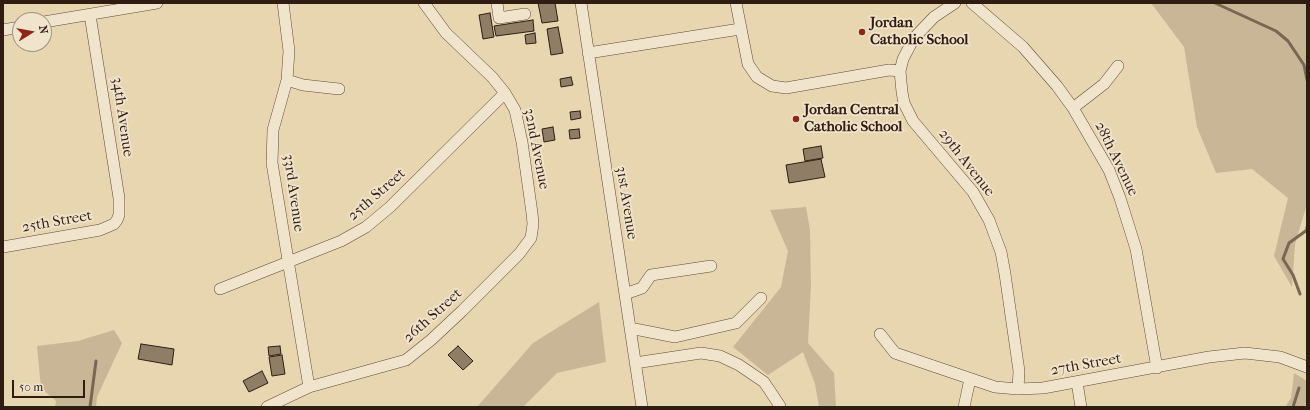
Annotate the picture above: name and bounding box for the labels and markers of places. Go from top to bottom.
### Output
place label: Jordan Catholic School [870,14,968,49]
marker: Jordan Catholic School [857,27,867,37]
place label: Jordan Central Catholic School [804,101,902,136]
marker: Jordan Central Catholic School [791,114,801,124]

